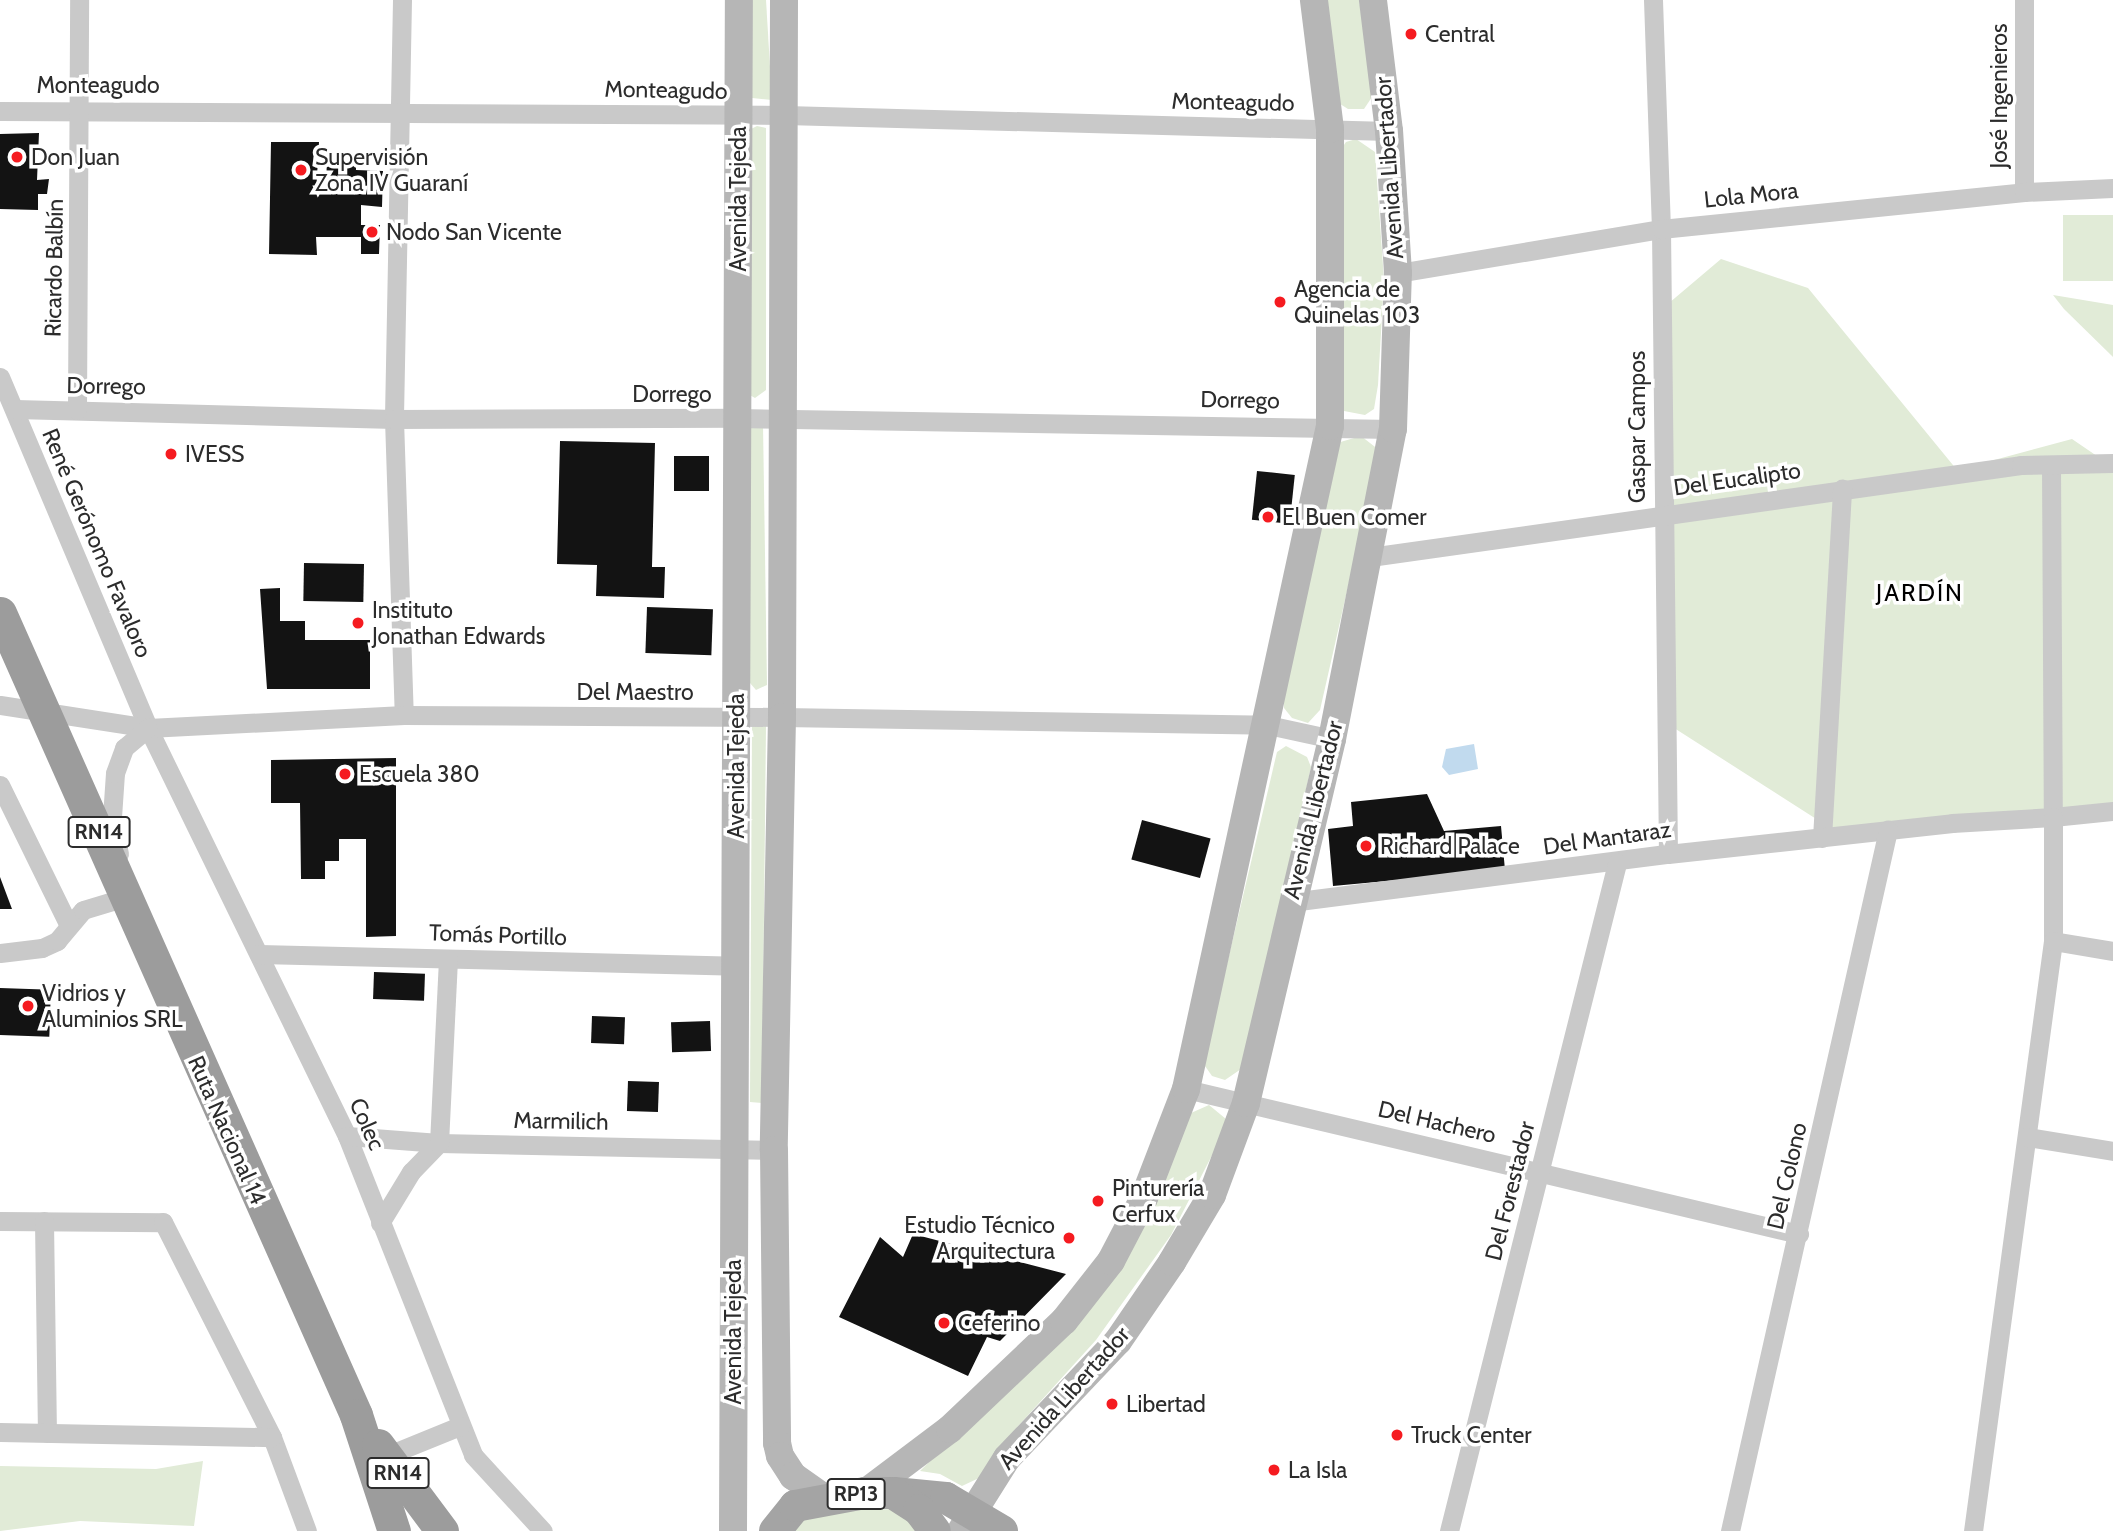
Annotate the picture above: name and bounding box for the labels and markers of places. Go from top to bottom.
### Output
place label: Central [1425,20,1495,48]
marker: Central [1403,26,1419,42]
place label: Don Juan [31,143,120,171]
place label: Supervisión Zona IV Guaraní [315,143,468,197]
marker: Don Juan [9,149,25,165]
marker: Supervisión Zona IV Guaraní [293,162,309,178]
place label: Nodo San Vicente [386,218,562,246]
marker: Nodo San Vicente [364,224,380,240]
place label: Agencia de Quinelas 103 [1294,275,1420,329]
marker: Agencia de Quinelas 103 [1272,294,1288,310]
place label: IVESS [185,440,245,468]
marker: IVESS [163,446,179,462]
place label: El Buen Comer [1282,503,1427,531]
marker: El Buen Comer [1260,509,1276,525]
place label: Instituto Jonathan Edwards [372,596,545,650]
marker: Instituto Jonathan Edwards [350,615,366,631]
place label: Escuela 380 [359,760,479,788]
marker: Escuela 380 [337,766,353,782]
place label: Richard Palace [1380,832,1520,860]
marker: Richard Palace [1358,838,1374,854]
place label: Vidrios y Aluminios SRL [42,979,182,1033]
marker: Vidrios y Aluminios SRL [20,998,36,1014]
place label: Pinturería Cerfux [1112,1174,1204,1228]
marker: Pinturería Cerfux [1090,1193,1106,1209]
place label: Estudio Técnico Arquitectura [904,1211,1055,1265]
marker: Estudio Técnico Arquitectura [1061,1230,1077,1246]
place label: Ceferino [958,1309,1040,1337]
marker: Ceferino [936,1315,952,1331]
place label: Libertad [1126,1390,1206,1418]
marker: Libertad [1104,1396,1120,1412]
place label: Truck Center [1411,1421,1531,1449]
marker: Truck Center [1389,1427,1405,1443]
place label: La Isla [1288,1456,1347,1484]
marker: La Isla [1266,1462,1282,1478]

